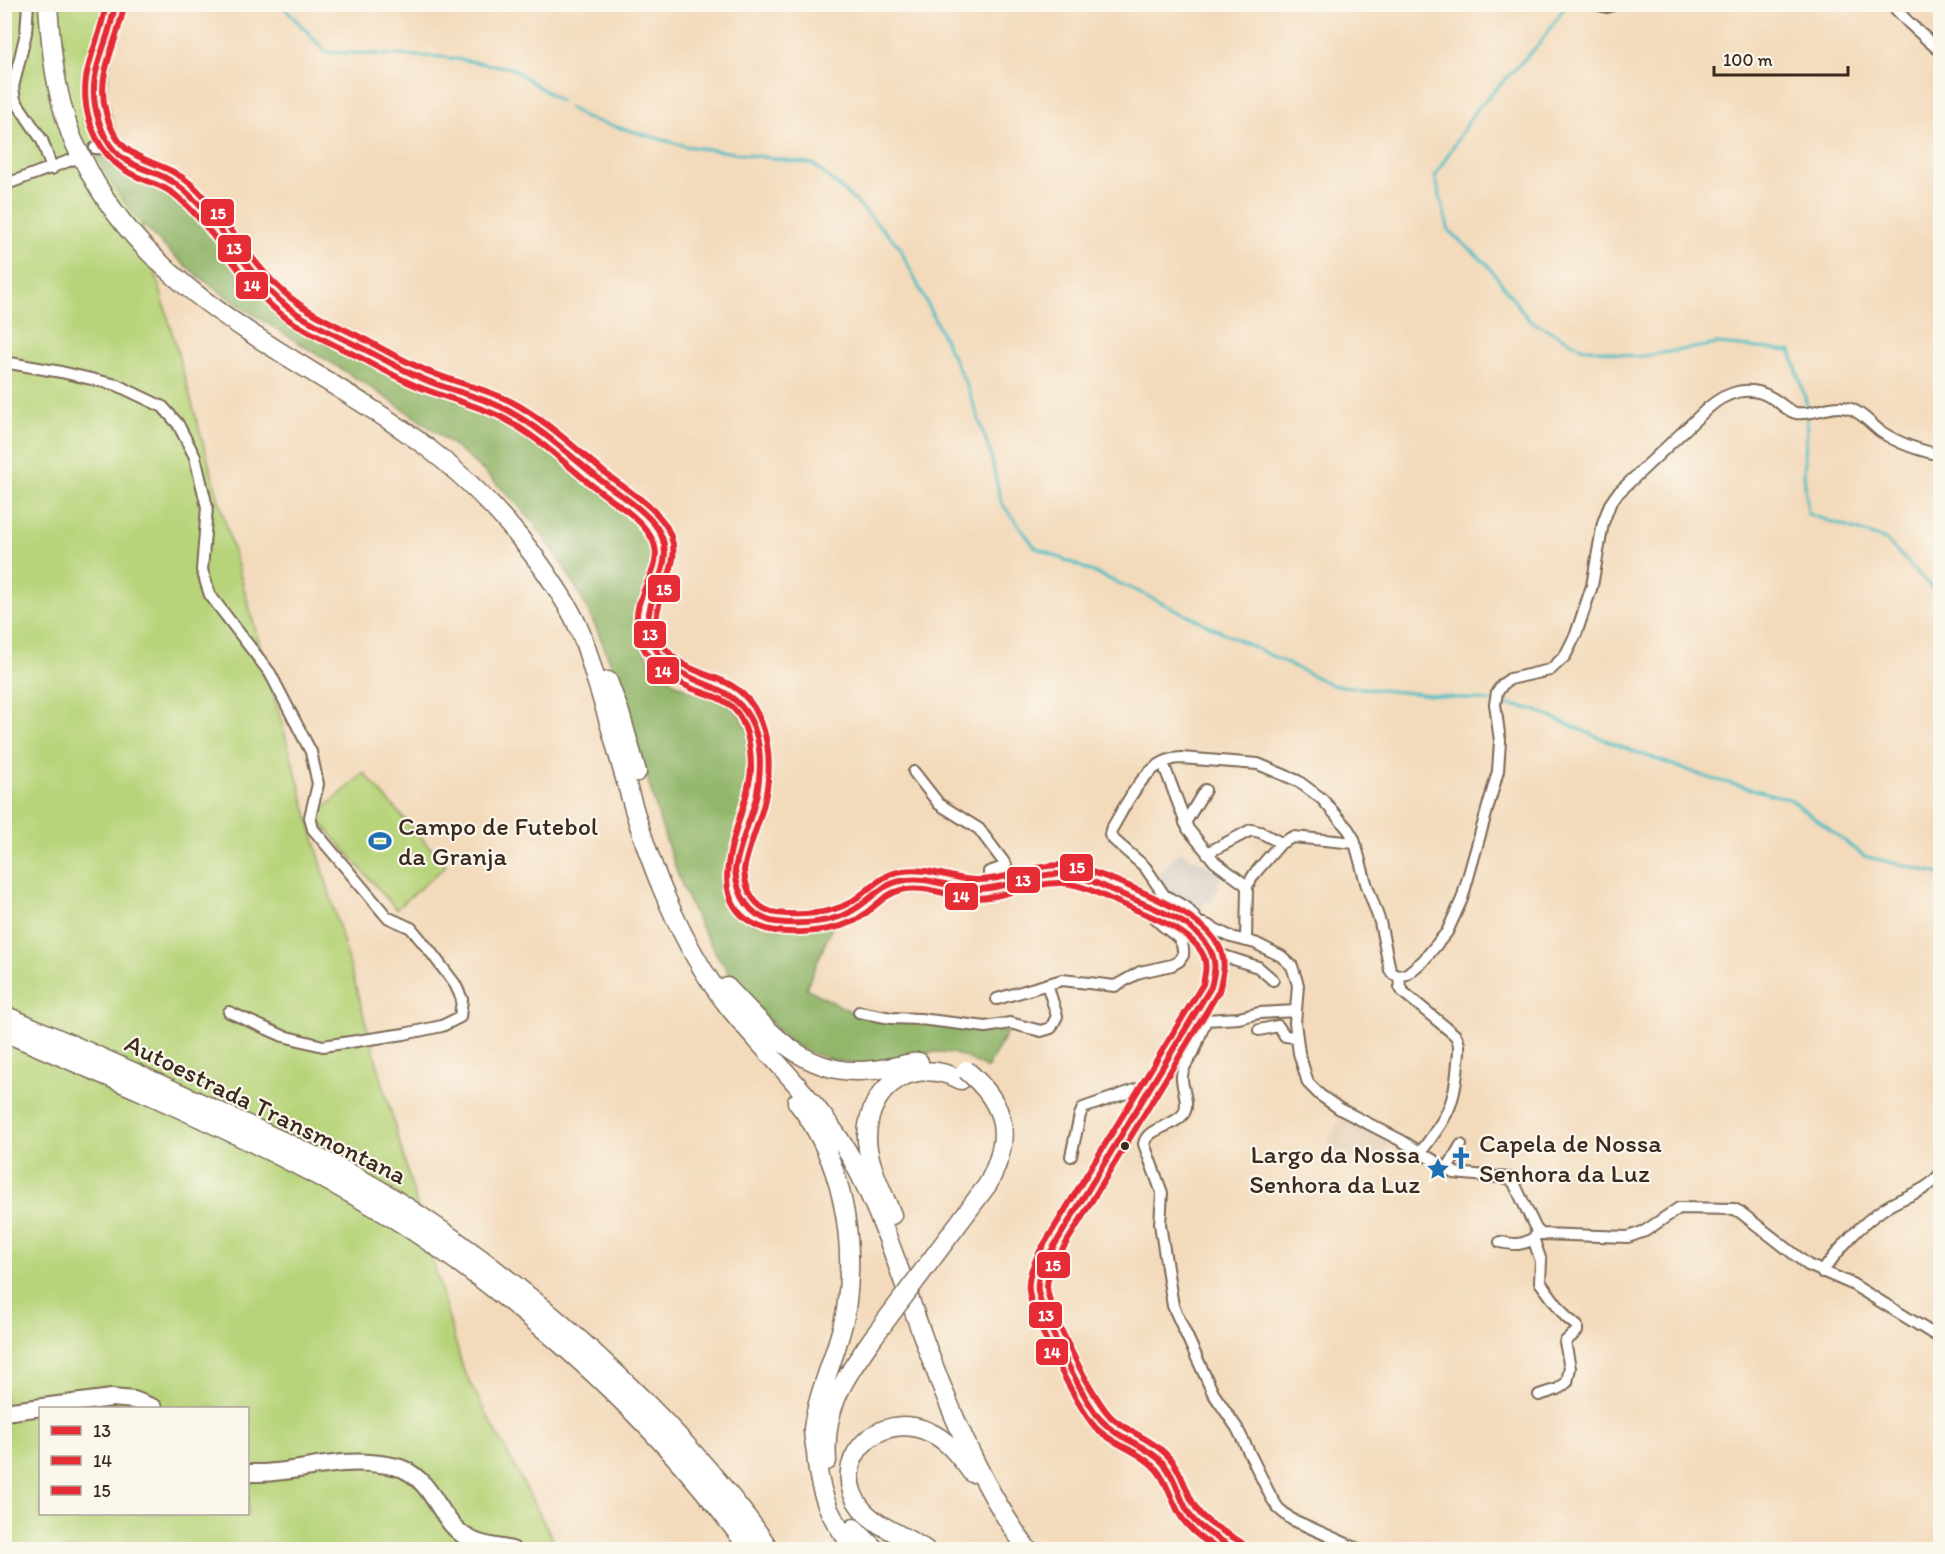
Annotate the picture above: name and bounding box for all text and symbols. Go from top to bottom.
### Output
scale bar [1714,39,1848,77]
text: 100 m [1723,49,1773,71]
line badge: 15 [200,198,235,227]
text: 15 [210,204,227,223]
line badge: 13 [217,234,252,263]
text: 13 [226,239,242,258]
line badge: 14 [235,271,269,300]
text: 14 [243,276,261,295]
line badge: 15 [647,574,681,603]
text: 15 [656,580,673,599]
line badge: 13 [633,620,667,649]
text: 13 [642,625,658,644]
line badge: 14 [646,656,680,685]
text: 14 [654,662,672,681]
place label: Campo de Futebol da Granja [398,810,598,872]
sports icon: Campo de Futebol da Granja [367,828,393,854]
line badge: 15 [1059,853,1094,882]
text: 15 [1069,858,1086,877]
line badge: 13 [1006,866,1041,894]
text: 13 [1015,871,1031,890]
line badge: 14 [944,882,979,911]
text: 14 [952,887,970,906]
street label: Autoestrada Transmontana [120,1027,413,1191]
place label: Capela de Nossa Senhora da Luz [1479,1127,1662,1189]
place label: Largo da Nossa Senhora da Luz [1249,1138,1420,1200]
unlabelled marker [1119,1140,1131,1152]
church icon: Capela de Nossa Senhora da Luz [1448,1145,1474,1171]
place icon: Largo da Nossa Senhora da Luz [1425,1156,1451,1182]
line badge: 15 [1036,1251,1071,1279]
text: 15 [1045,1256,1062,1275]
line badge: 13 [1028,1301,1063,1329]
text: 13 [1038,1306,1054,1325]
line badge: 14 [1035,1338,1069,1366]
text: 14 [1043,1343,1061,1362]
legend [39,1407,249,1515]
text: 13 [93,1420,111,1442]
text: 14 [93,1450,112,1472]
text: 15 [93,1480,111,1502]

